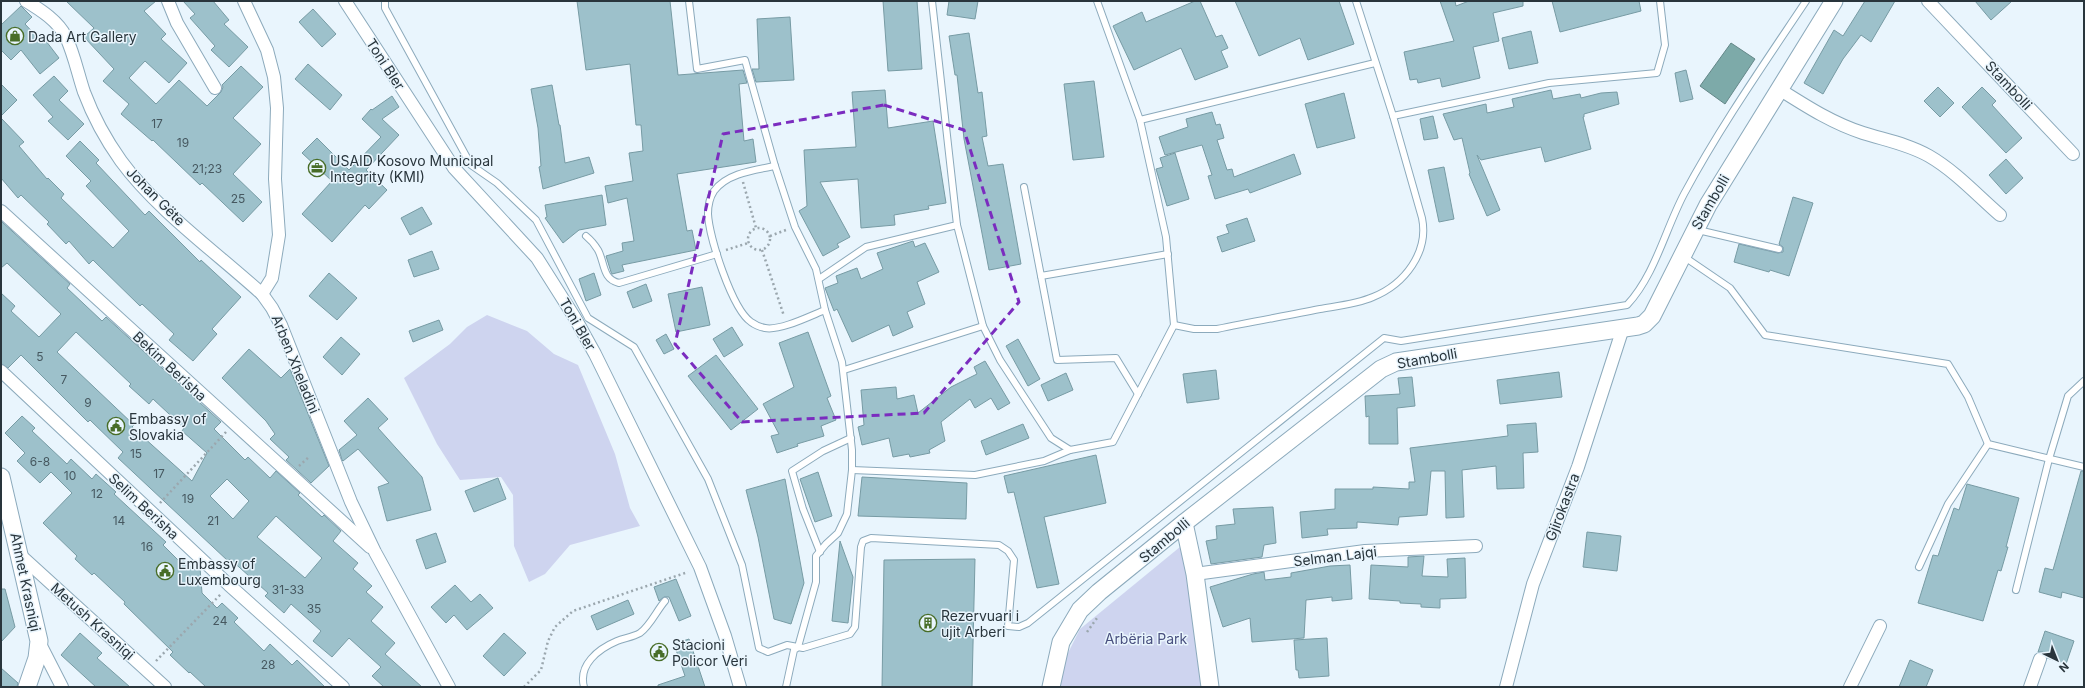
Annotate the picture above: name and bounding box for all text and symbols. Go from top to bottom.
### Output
shop icon: Dada Art Gallery [5,26,25,46]
place label: Dada Art Gallery [28,28,137,45]
street label: Toni Bler [363,35,409,93]
street label: Stambolli [1982,57,2036,113]
house number: 17 [151,116,163,131]
house number: 19 [177,135,189,150]
place label: USAID Kosovo Municipal Integrity (KMI) [330,152,493,185]
office icon: USAID Kosovo Municipal Integrity (KMI) [307,158,327,178]
house number: 21;23 [192,161,222,176]
street label: Johan Gëte [123,163,189,229]
street label: Stambolli [1687,171,1733,233]
house number: 25 [231,191,245,206]
street label: Toni Bler [556,295,600,353]
street label: Arben Xheladini [268,312,324,416]
street label: Bekim Berisha [130,328,210,404]
street label: Stambolli [1396,344,1458,372]
house number: 5 [36,349,44,364]
house number: 7 [61,372,68,387]
house number: 9 [84,395,92,410]
place label: Embassy of Slovakia [129,410,206,443]
public building icon: Embassy of Slovakia [106,416,126,436]
house number: 15 [130,446,142,461]
house number: 6-8 [30,454,50,469]
house number: 17 [153,466,165,481]
house number: 10 [64,468,76,483]
street label: Selim Berisha [105,469,183,543]
street label: Gjirokastra [1541,471,1583,543]
house number: 12 [91,486,103,501]
house number: 19 [182,491,194,506]
house number: 14 [113,513,126,528]
house number: 21 [207,513,219,528]
street label: Stambolli [1135,514,1193,566]
street label: Ahmet Krasniqi [7,531,45,633]
house number: 16 [141,539,153,554]
street label: Selman Lajqi [1292,542,1378,570]
place label: Embassy of Luxembourg [178,555,261,588]
public building icon: Embassy of Luxembourg [155,561,175,581]
street label: Metush Krasniqi [48,579,138,663]
house number: 31-33 [272,582,304,597]
house number: 35 [307,601,321,616]
place label: Rezervuari i ujit Arberi [941,607,1019,640]
house number: 24 [213,613,228,628]
building icon: Rezervuari i ujit Arberi [918,613,938,633]
park label: Arbëria Park [1105,630,1188,647]
place label: Stacioni Policor Veri [672,636,748,669]
north arrow [2037,640,2077,680]
public building icon: Stacioni Policor Veri [649,642,669,662]
house number: 28 [261,657,275,672]
text: N [2056,659,2072,675]

